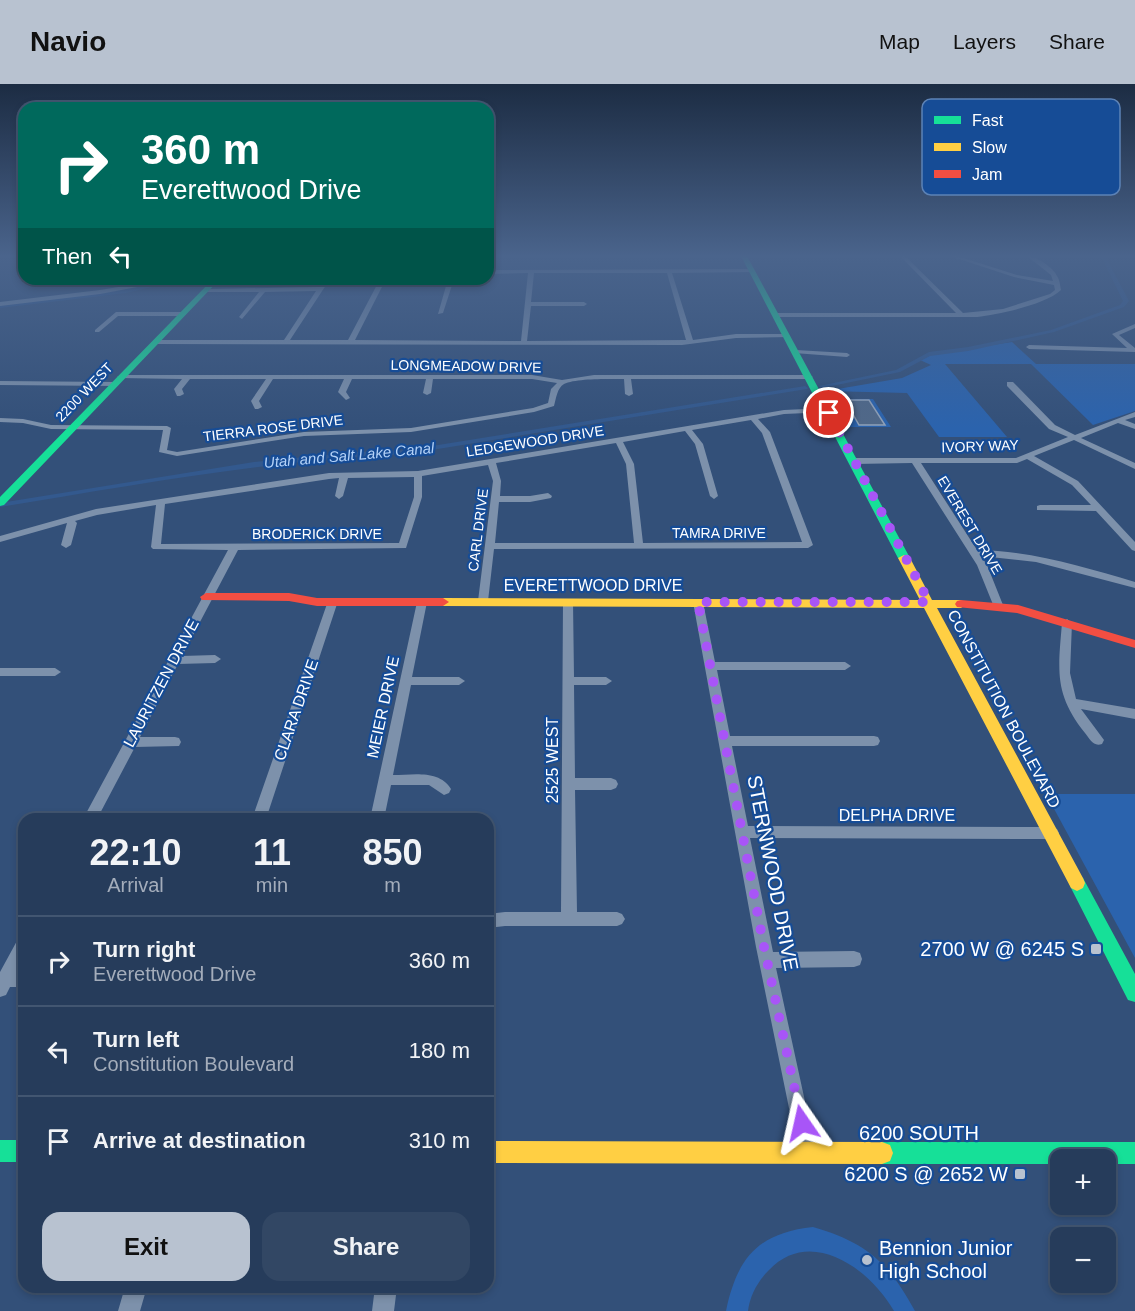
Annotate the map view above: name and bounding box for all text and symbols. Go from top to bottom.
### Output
text: Navio [30,26,106,57]
text: Map [879,30,920,53]
text: Layers [953,30,1016,53]
text: Share [1049,30,1105,53]
legend [922,99,1120,195]
text: Fast [972,112,1004,129]
icon: right [42,126,120,204]
text: 360 m [141,126,260,173]
text: Slow [972,139,1007,156]
text: Jam [972,166,1002,183]
text: Everettwood Drive [141,175,362,205]
icon: left [104,240,137,273]
text: Then [42,244,92,269]
street label: LONGMEADOW DRIVE [390,357,542,375]
street label: 2200 WEST [52,359,116,425]
pin [803,387,854,438]
icon: arrive [812,396,845,429]
street label: TIERRA ROSE DRIVE [202,411,344,445]
street label: LEDGEWOOD DRIVE [465,422,605,460]
street label: IVORY WAY [941,437,1020,455]
water label: Utah and Salt Lake Canal [263,439,436,471]
street label: EVEREST DRIVE [934,473,1006,577]
street label: CARL DRIVE [465,488,491,572]
street label: TAMRA DRIVE [672,525,766,541]
street label: BRODERICK DRIVE [252,526,382,542]
street label: EVERETTWOOD DRIVE [504,577,682,594]
street label: CONSTITUTION BOULEVARD [944,607,1064,811]
street label: LAURITZEN DRIVE [120,616,202,750]
street label: MEIER DRIVE [364,654,402,760]
street label: CLARA DRIVE [271,657,321,763]
street label: 2525 WEST [544,717,561,803]
street label: STERNWOOD DRIVE [743,773,803,973]
street label: DELPHA DRIVE [839,807,955,824]
text: 22:10 [89,832,182,873]
text: 11 [253,832,291,873]
text: 850 [362,832,423,873]
text: Arrival [107,874,164,896]
text: min [256,874,288,896]
text: m [384,874,401,896]
text: Turn right [93,937,195,962]
place label: 2700 W @ 6245 S [920,938,1084,960]
marker: 2700 W @ 6245 S [1089,942,1103,956]
icon: right [42,945,75,978]
text: 360 m [409,948,470,973]
text: Everettwood Drive [93,963,256,985]
text: Turn left [93,1027,179,1052]
icon: left [42,1035,75,1068]
text: 180 m [409,1038,470,1063]
text: Constitution Boulevard [93,1053,294,1075]
position arrow [770,1091,834,1155]
street label: 6200 SOUTH [859,1122,979,1144]
icon: arrive [42,1125,75,1158]
text: Arrive at destination [93,1128,306,1153]
text: 310 m [409,1128,470,1153]
map controls [1050,1149,1116,1293]
button: + [1050,1149,1116,1215]
place label: 6200 S @ 2652 W [844,1163,1008,1185]
marker: 6200 S @ 2652 W [1013,1167,1027,1181]
button: Exit [42,1212,250,1281]
button: Share [262,1212,470,1281]
button: − [1050,1227,1116,1293]
place label: Bennion Junior High School [879,1237,1013,1282]
marker: Bennion Junior High School [860,1253,874,1267]

